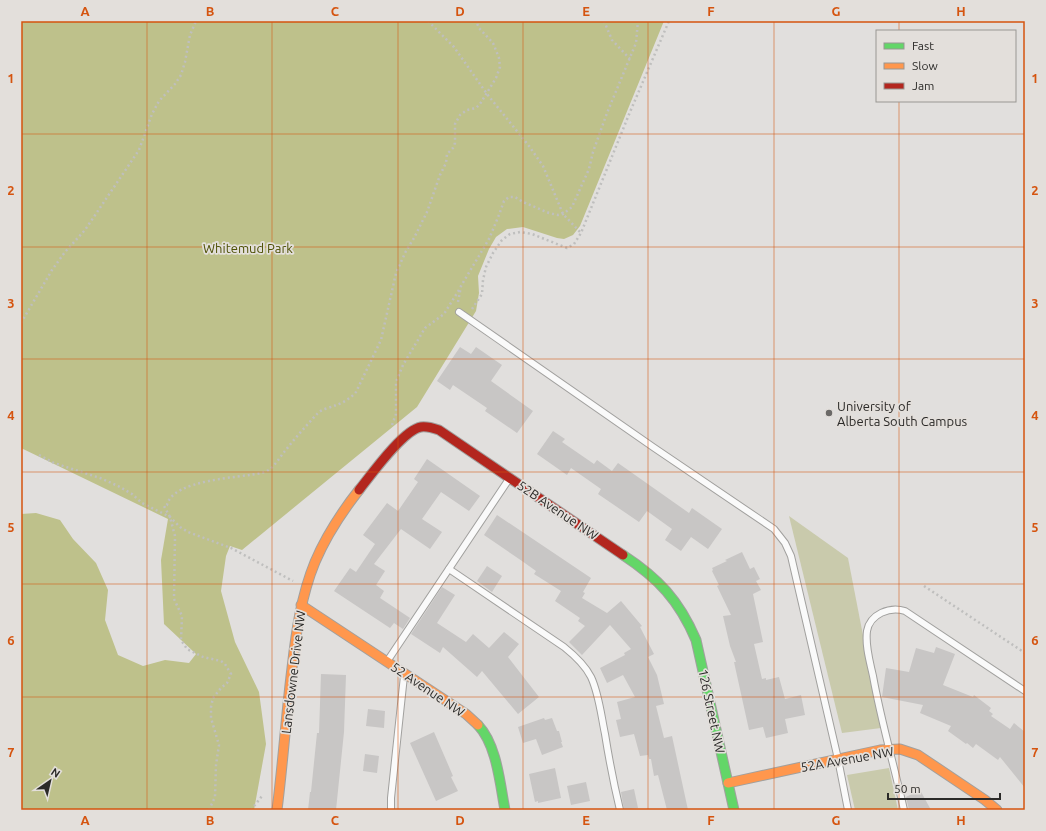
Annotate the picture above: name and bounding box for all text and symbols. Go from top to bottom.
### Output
text: A [80,4,90,18]
text: B [206,4,215,18]
text: C [331,4,340,18]
text: D [455,4,465,18]
text: E [582,4,590,18]
text: F [707,4,715,18]
text: G [832,4,841,18]
text: H [956,4,966,18]
legend [876,30,1016,102]
text: Fast [912,39,934,52]
text: Slow [912,59,938,72]
text: 1 [7,71,15,85]
text: 1 [1031,71,1039,85]
text: Jam [912,79,934,92]
text: 2 [7,183,15,197]
text: 2 [1031,183,1039,197]
park label: Whitemud Park [203,241,293,255]
text: 3 [7,296,15,310]
text: 3 [1031,296,1039,310]
place label: University of Alberta South Campus [837,399,968,428]
text: 4 [7,408,15,422]
marker: University of Alberta South Campus [824,408,834,418]
text: 4 [1031,408,1039,422]
street label: 52B Avenue NW [515,478,601,542]
text: 5 [7,520,15,534]
text: 5 [1031,520,1039,534]
street label: Lansdowne Drive NW [278,609,308,735]
text: 6 [7,633,15,647]
text: 6 [1031,633,1039,647]
street label: 52 Avenue NW [389,659,467,719]
street label: 126 Street NW [696,668,728,754]
street label: 52A Avenue NW [799,744,895,774]
text: 7 [7,745,15,759]
text: 7 [1031,745,1039,759]
north arrow [30,761,70,801]
text: N [49,765,62,780]
scale bar [888,775,1000,801]
text: 50 m [894,782,921,795]
text: A [80,813,90,827]
text: B [206,813,215,827]
text: C [331,813,340,827]
text: D [455,813,465,827]
text: E [582,813,590,827]
text: F [707,813,715,827]
text: G [832,813,841,827]
text: H [956,813,966,827]

